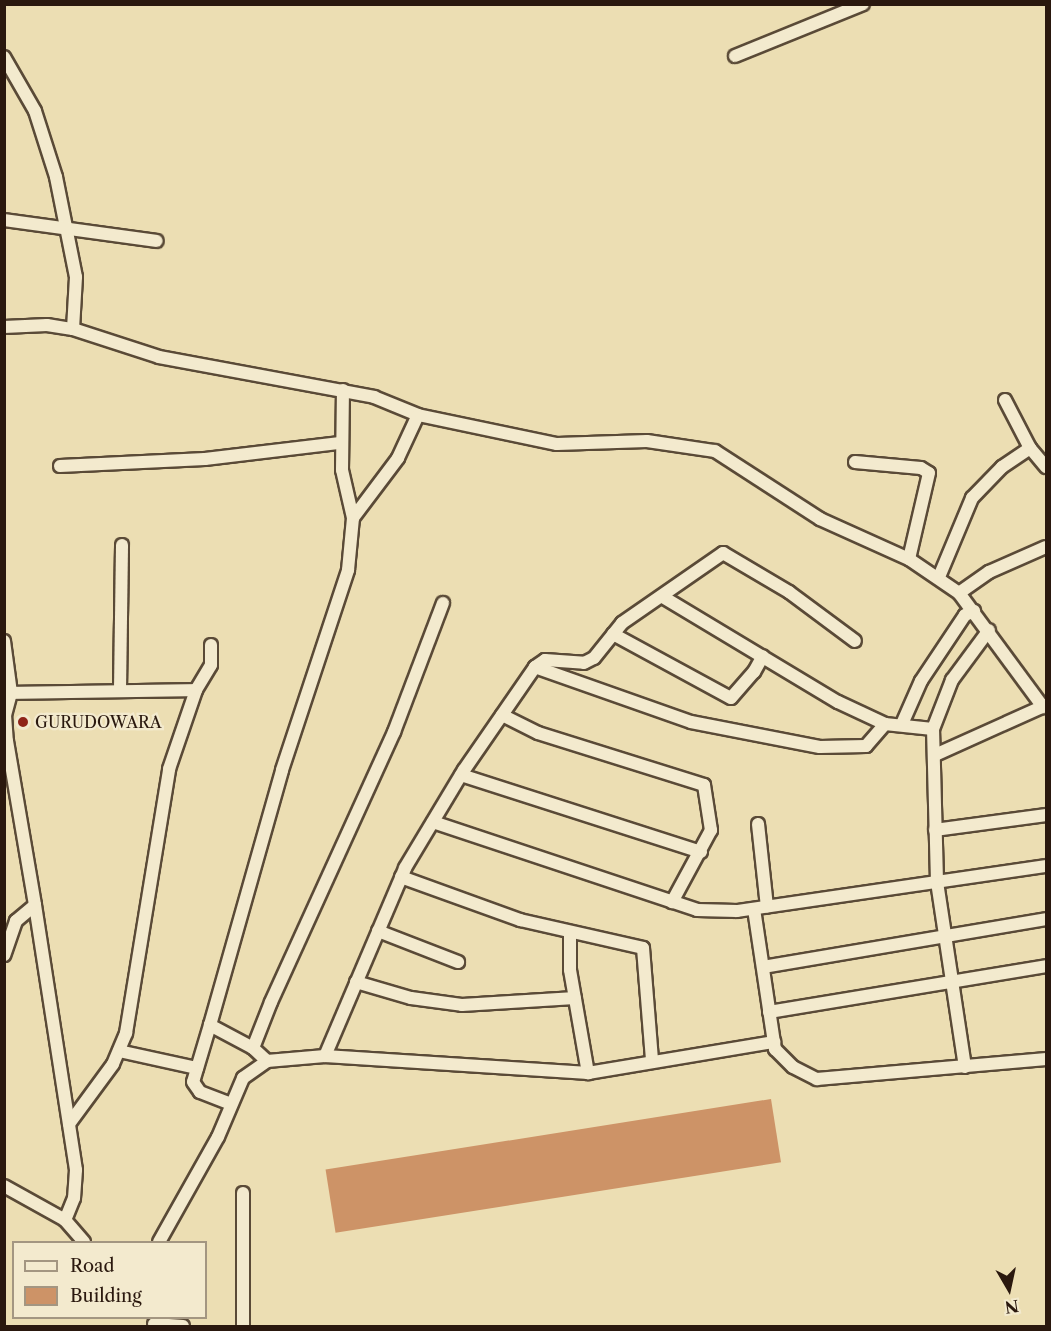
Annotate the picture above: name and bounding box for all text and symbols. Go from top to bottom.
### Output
place label: GURUDOWARA [35,712,162,732]
marker: GURUDOWARA [16,715,30,729]
legend [12,1241,207,1319]
text: Road [70,1255,115,1277]
north arrow [979,1259,1039,1319]
text: Building [70,1285,142,1307]
text: N [1003,1296,1020,1318]

